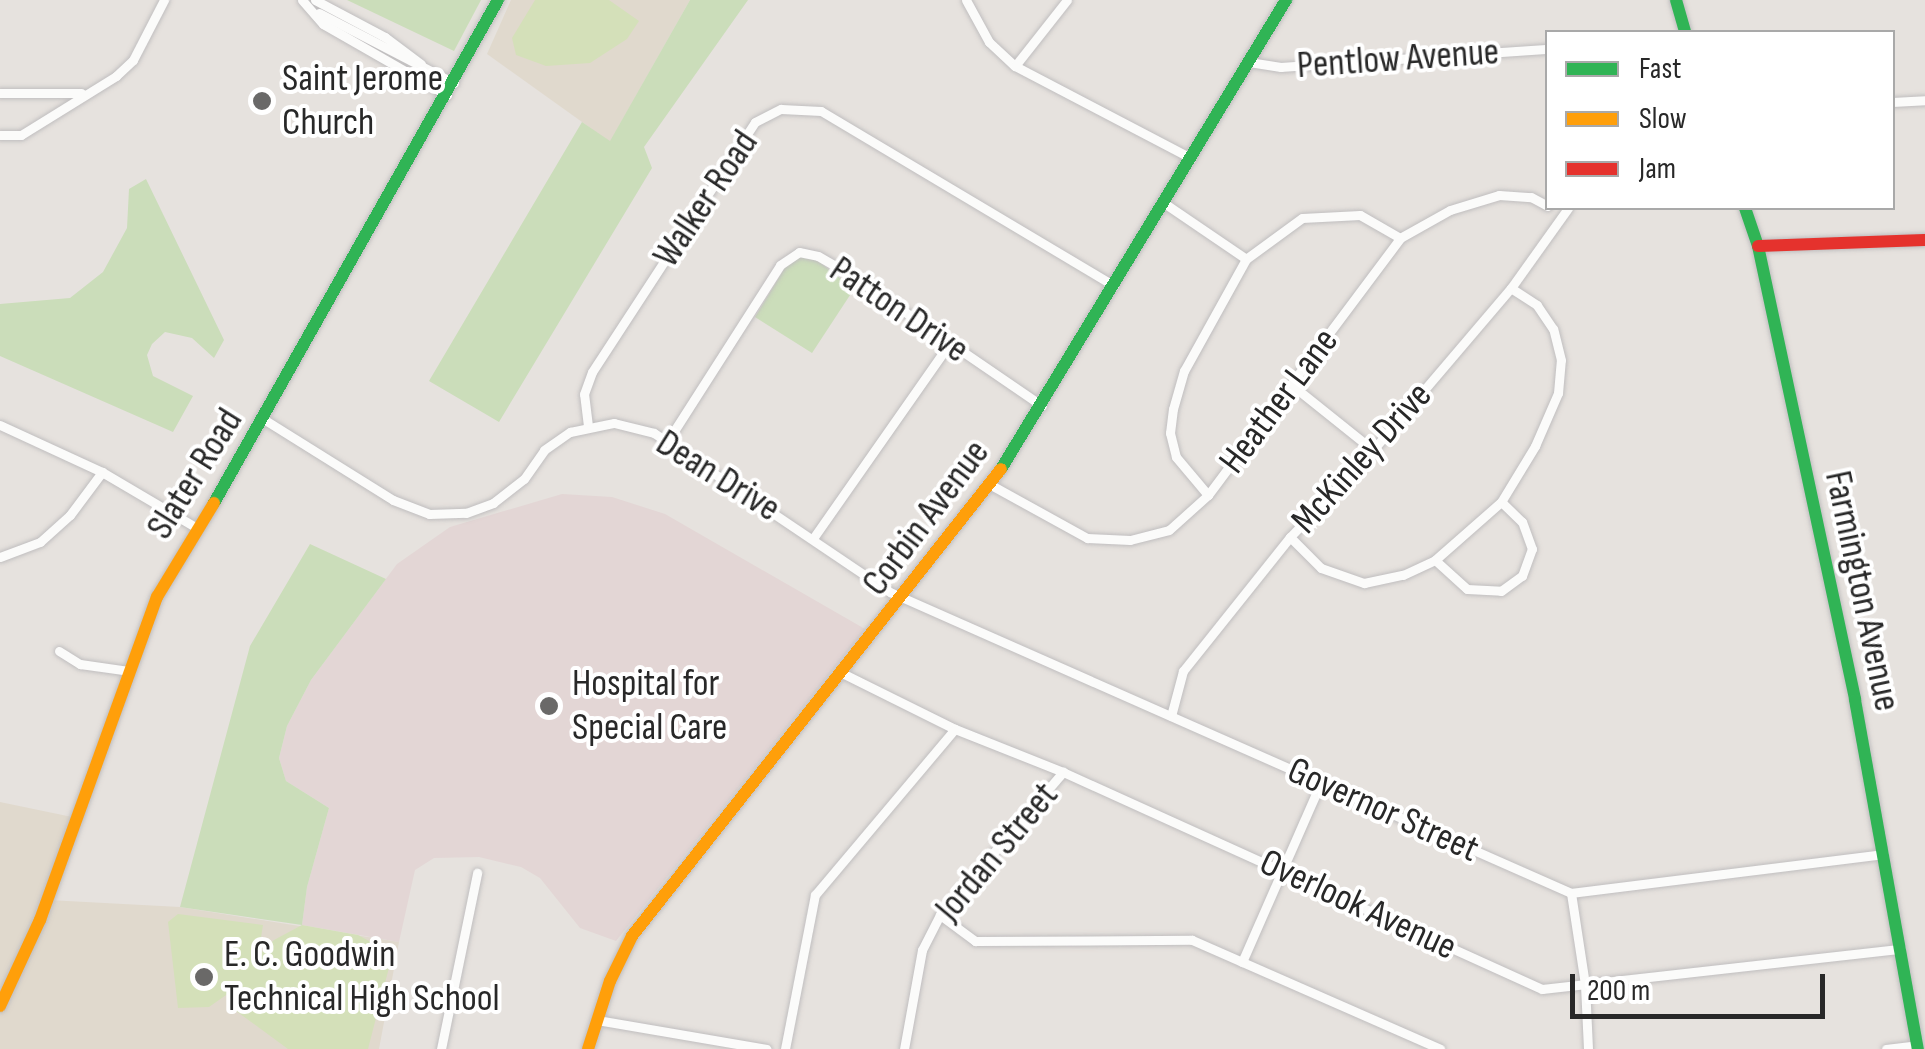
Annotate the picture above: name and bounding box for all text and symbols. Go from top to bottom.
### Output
street label: Pentlow Avenue [1295,29,1501,89]
legend [1545,30,1895,210]
text: Fast [1639,51,1681,87]
place label: Saint Jerome Church [282,56,443,146]
marker: Saint Jerome Church [251,90,273,112]
text: Slow [1639,101,1687,137]
street label: Walker Road [644,122,768,276]
text: Jam [1639,151,1676,187]
street label: Patton Drive [821,247,977,373]
street label: Heather Lane [1210,320,1348,482]
street label: McKinley Drive [1282,373,1442,543]
street label: Slater Road [137,401,253,547]
street label: Dean Drive [648,420,788,532]
street label: Corbin Avenue [853,431,999,605]
street label: Farmington Avenue [1814,467,1910,715]
place label: Hospital for Special Care [572,661,727,751]
marker: Hospital for Special Care [536,693,562,719]
street label: Governor Street [1280,748,1486,872]
street label: Jordan Street [926,773,1068,931]
street label: Overlook Avenue [1253,840,1463,970]
place label: E. C. Goodwin Technical High School [224,932,500,1022]
scale bar [1575,954,1830,1016]
marker: E. C. Goodwin Technical High School [193,966,215,988]
text: 200 m [1587,973,1650,1009]

